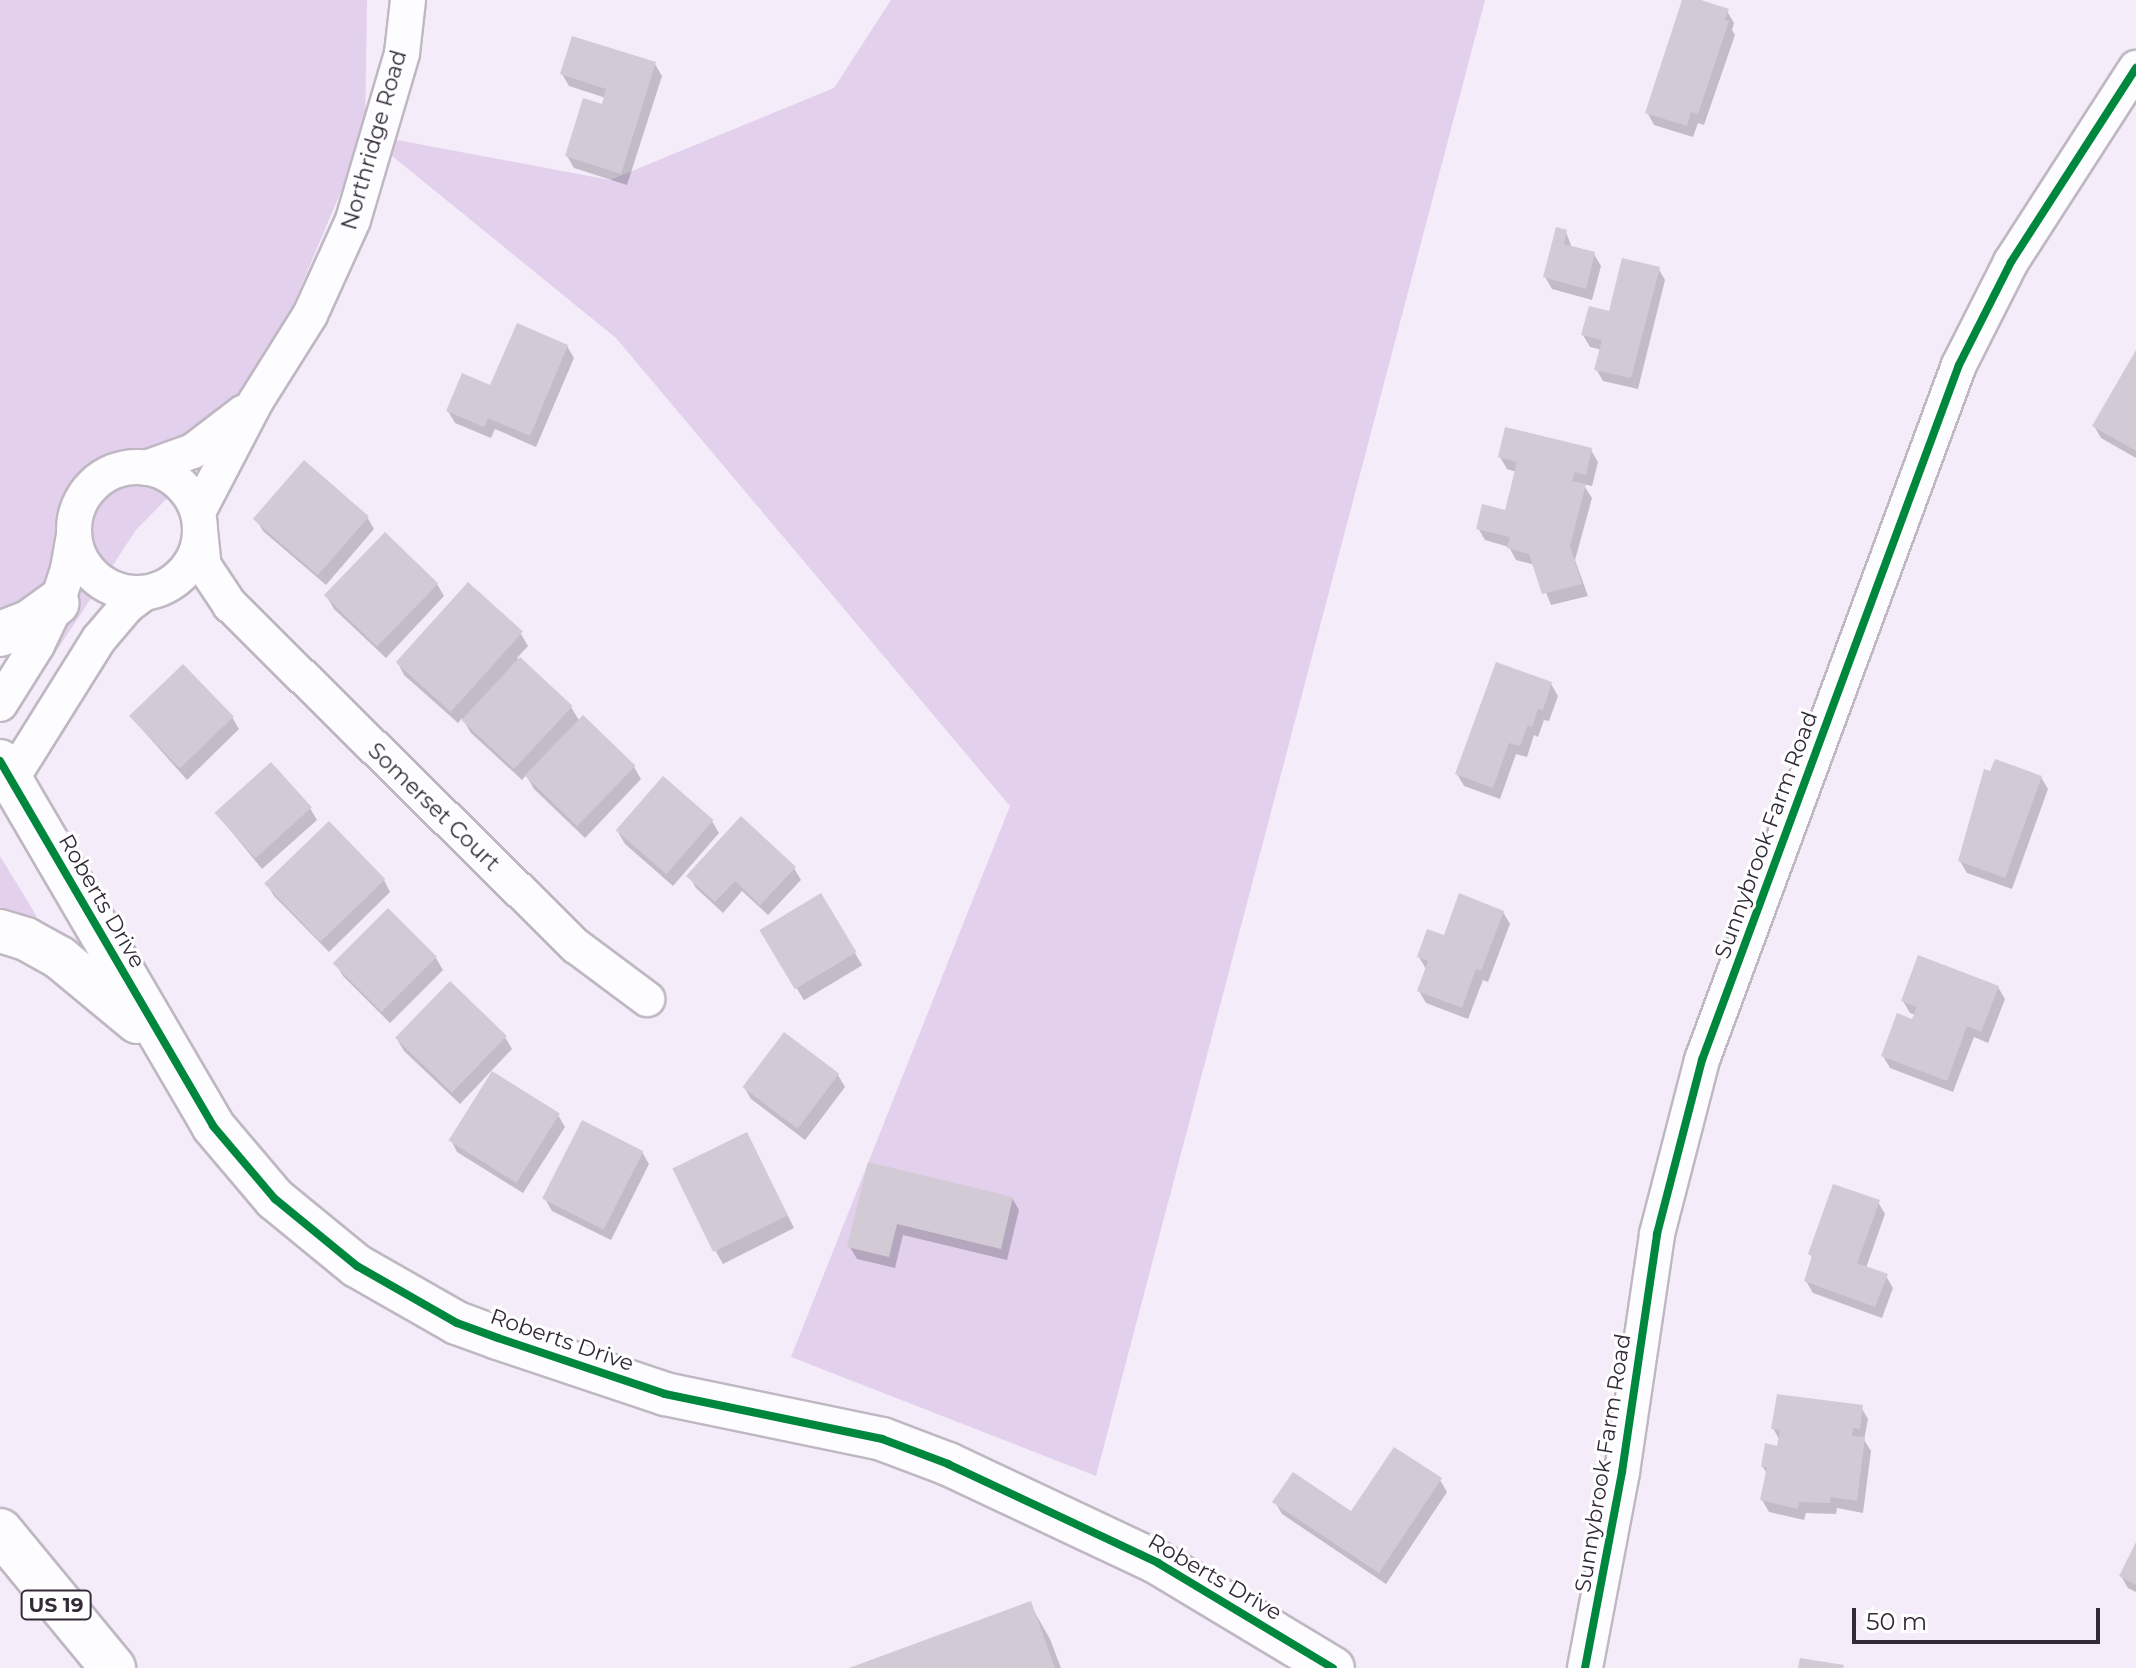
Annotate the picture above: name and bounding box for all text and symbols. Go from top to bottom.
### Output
street label: Northridge Road [336,47,412,233]
street label: Sunnybrook Farm Road [1709,708,1823,962]
street label: Somerset Court [363,737,505,877]
street label: Roberts Drive [53,829,151,973]
street label: Roberts Drive [487,1303,637,1377]
street label: Sunnybrook Farm Road [1570,1332,1636,1594]
street label: Roberts Drive [1143,1528,1287,1626]
road number: US 19 [20,1589,92,1621]
scale bar [1856,1592,2104,1642]
text: 50 m [1866,1607,1927,1636]

